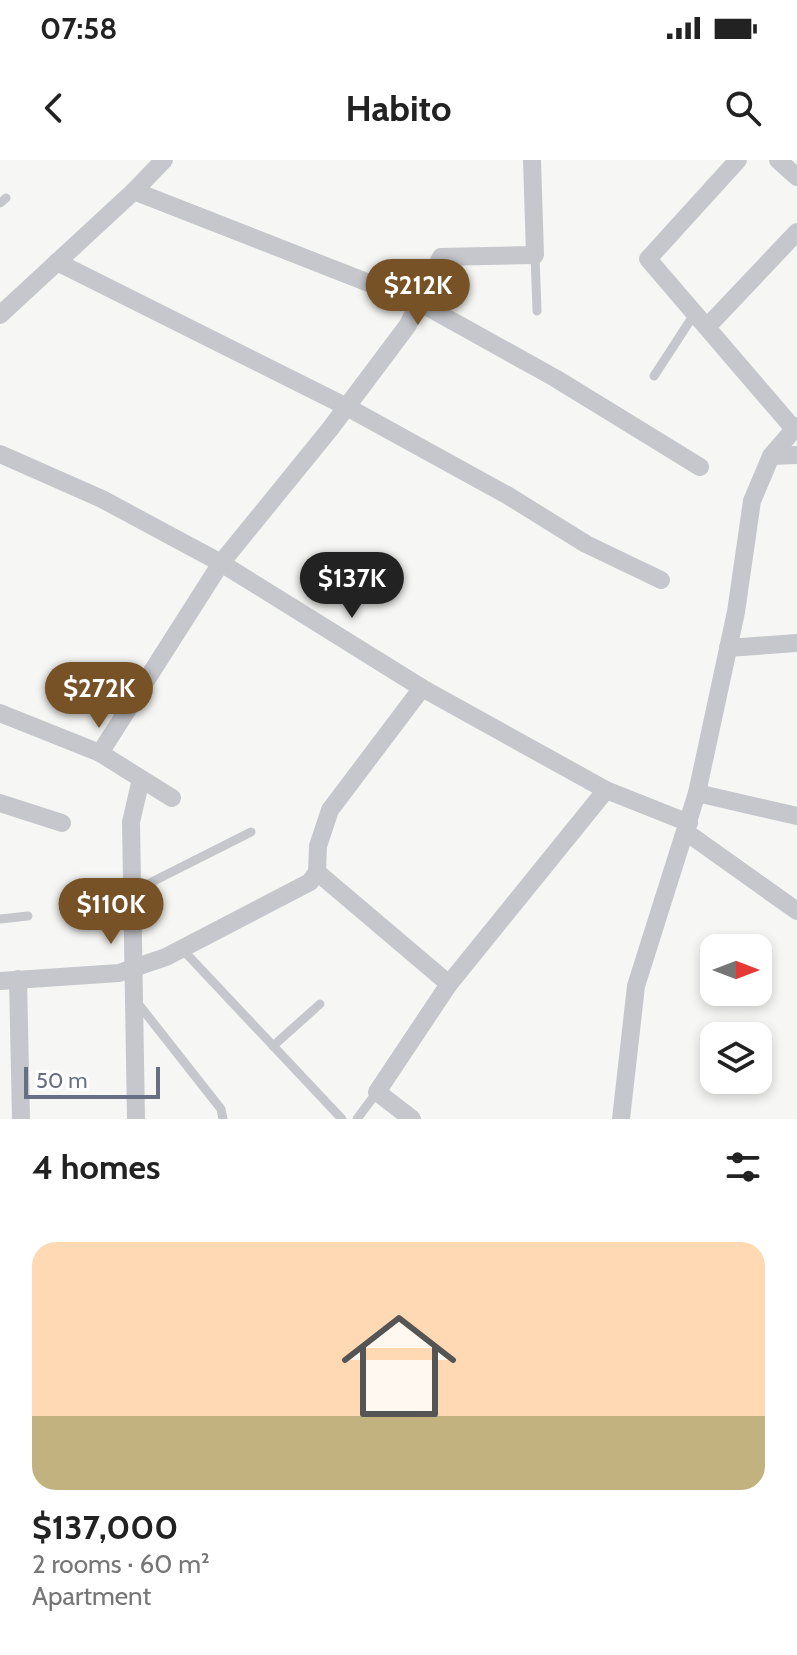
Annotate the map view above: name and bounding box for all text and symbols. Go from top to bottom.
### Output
text: 07:58 [40,10,117,47]
icon: back [32,86,76,130]
text: Habito [346,86,451,130]
icon: search [721,86,765,130]
pin: $212K [362,259,474,327]
text: $212K [384,269,452,301]
pin: $137K [296,552,408,620]
text: $137K [318,562,386,594]
pin: $272K [43,662,155,730]
text: $272K [63,672,135,704]
pin: $110K [55,878,167,946]
text: $110K [77,888,145,920]
north arrow [700,934,772,1006]
map controls [700,934,772,1094]
button: layers [700,1022,772,1094]
scale bar [24,1063,160,1099]
text: 50 m [36,1067,88,1094]
icon: filters [721,1145,765,1189]
text: 4 homes [32,1146,160,1188]
icon: home [327,1294,471,1438]
text: $137,000 [32,1506,178,1548]
text: 2 rooms · 60 m² [32,1548,210,1580]
text: Apartment [32,1580,151,1612]

